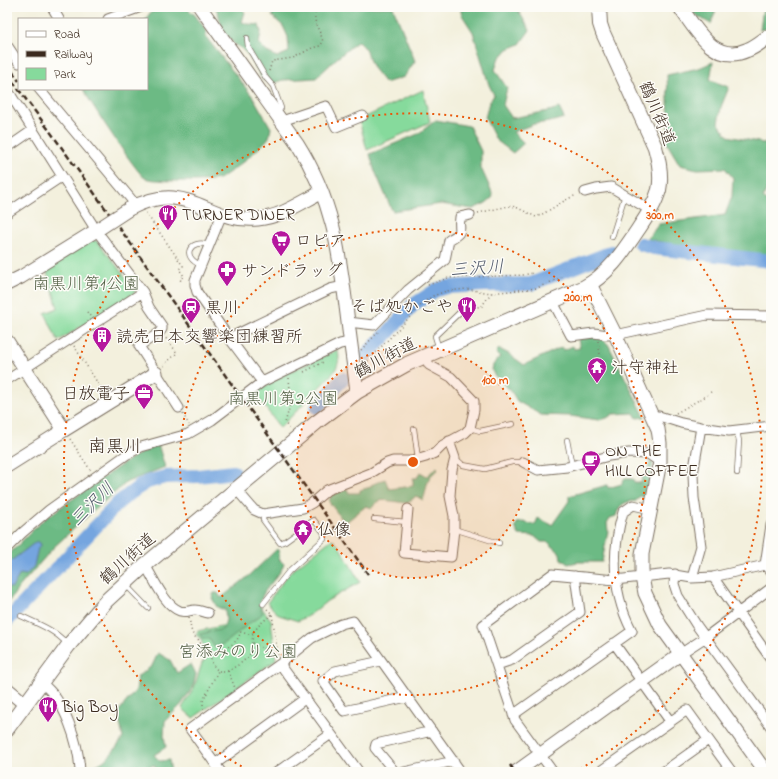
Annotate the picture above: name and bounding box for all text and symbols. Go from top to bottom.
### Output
legend [18,18,148,90]
text: Road [54,26,80,44]
text: Railway [54,46,93,65]
text: Park [54,66,76,84]
street label: 鶴川街道 [632,77,681,150]
restaurant icon: TURNER DINER [157,203,179,231]
place label: TURNER DINER [182,203,296,228]
text: 300 m [645,207,675,225]
supermarket icon: ロピア [270,229,292,257]
place label: ロピア [295,229,346,254]
water label: 三沢川 [449,255,505,285]
pharmacy icon: サンドラッグ [216,259,238,287]
place label: サンドラッグ [241,259,343,284]
park label: 南黒川第1公園 [32,272,140,297]
text: 200 m [563,289,593,307]
place label: そば処かごや [351,295,453,320]
restaurant icon: そば処かごや [456,295,478,323]
station icon: 黒川 [180,296,202,324]
place label: 黒川 [205,296,239,321]
building icon: 読売日本交響楽団練習所 [91,325,113,353]
place label: 読売日本交響楽団練習所 [116,325,303,350]
street label: 鶴川街道 [350,331,422,385]
temple icon: 汁守神社 [586,356,608,384]
place label: 汁守神社 [611,356,679,381]
text: 100 m [482,372,509,390]
place label: 日放電子 [62,382,130,407]
office icon: 日放電子 [133,382,155,410]
park label: 南黒川第2公園 [228,387,338,412]
district label: 南黒川 [88,435,142,461]
place label: ON THE HILL COFFEE [605,439,698,484]
cafe icon: ON THE HILL COFFEE [580,449,602,477]
centre of rings [406,455,420,469]
water label: 三沢川 [65,477,122,534]
temple icon: 仏像 [292,518,314,546]
place label: 仏像 [317,518,351,543]
street label: 鶴川街道 [94,527,162,591]
park label: 宮添みのり公園 [179,640,298,665]
restaurant icon: Big Boy [37,695,59,723]
place label: Big Boy [61,695,118,722]

